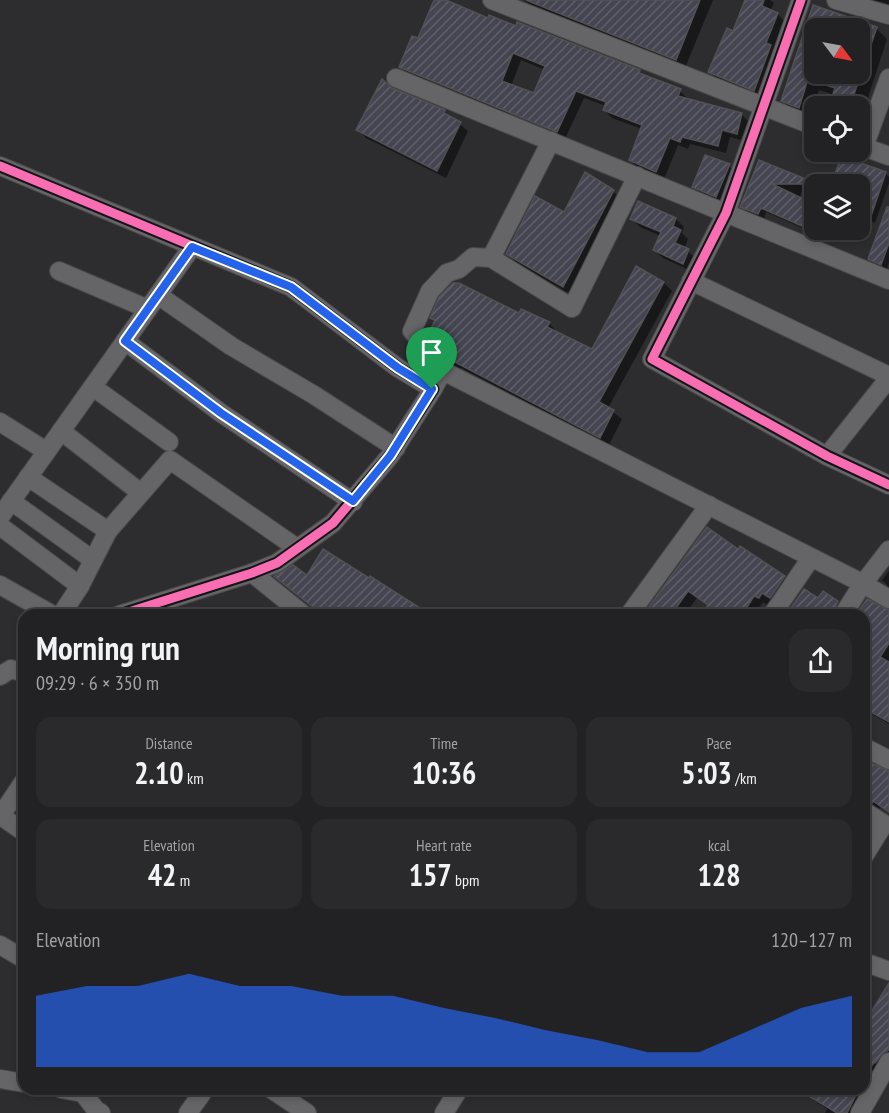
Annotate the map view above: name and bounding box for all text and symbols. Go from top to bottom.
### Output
north arrow [804,18,870,84]
map controls [804,18,870,240]
button: locate [804,96,870,162]
button: layers [804,174,870,240]
pin [406,327,457,389]
icon: arrive [415,336,448,369]
text: Morning run [36,626,180,669]
button: share [789,629,852,692]
text: 09:29 · 6 × 350 m [36,670,159,696]
text: Distance [145,733,193,753]
text: Time [430,733,458,753]
text: Pace [706,733,732,753]
text: 2.10 [134,753,184,792]
text: 10:36 [412,753,476,792]
text: 5:03 [681,753,732,792]
text: km [184,768,204,788]
text: /km [732,768,757,788]
text: Elevation [143,835,195,855]
text: Heart rate [416,835,472,855]
text: kcal [708,835,730,855]
text: 42 [148,855,176,894]
text: 157 [409,855,452,894]
text: 128 [697,855,741,894]
text: m [176,870,190,890]
text: bpm [452,870,479,890]
text: Elevation [36,927,100,953]
text: 120–127 m [771,927,852,953]

